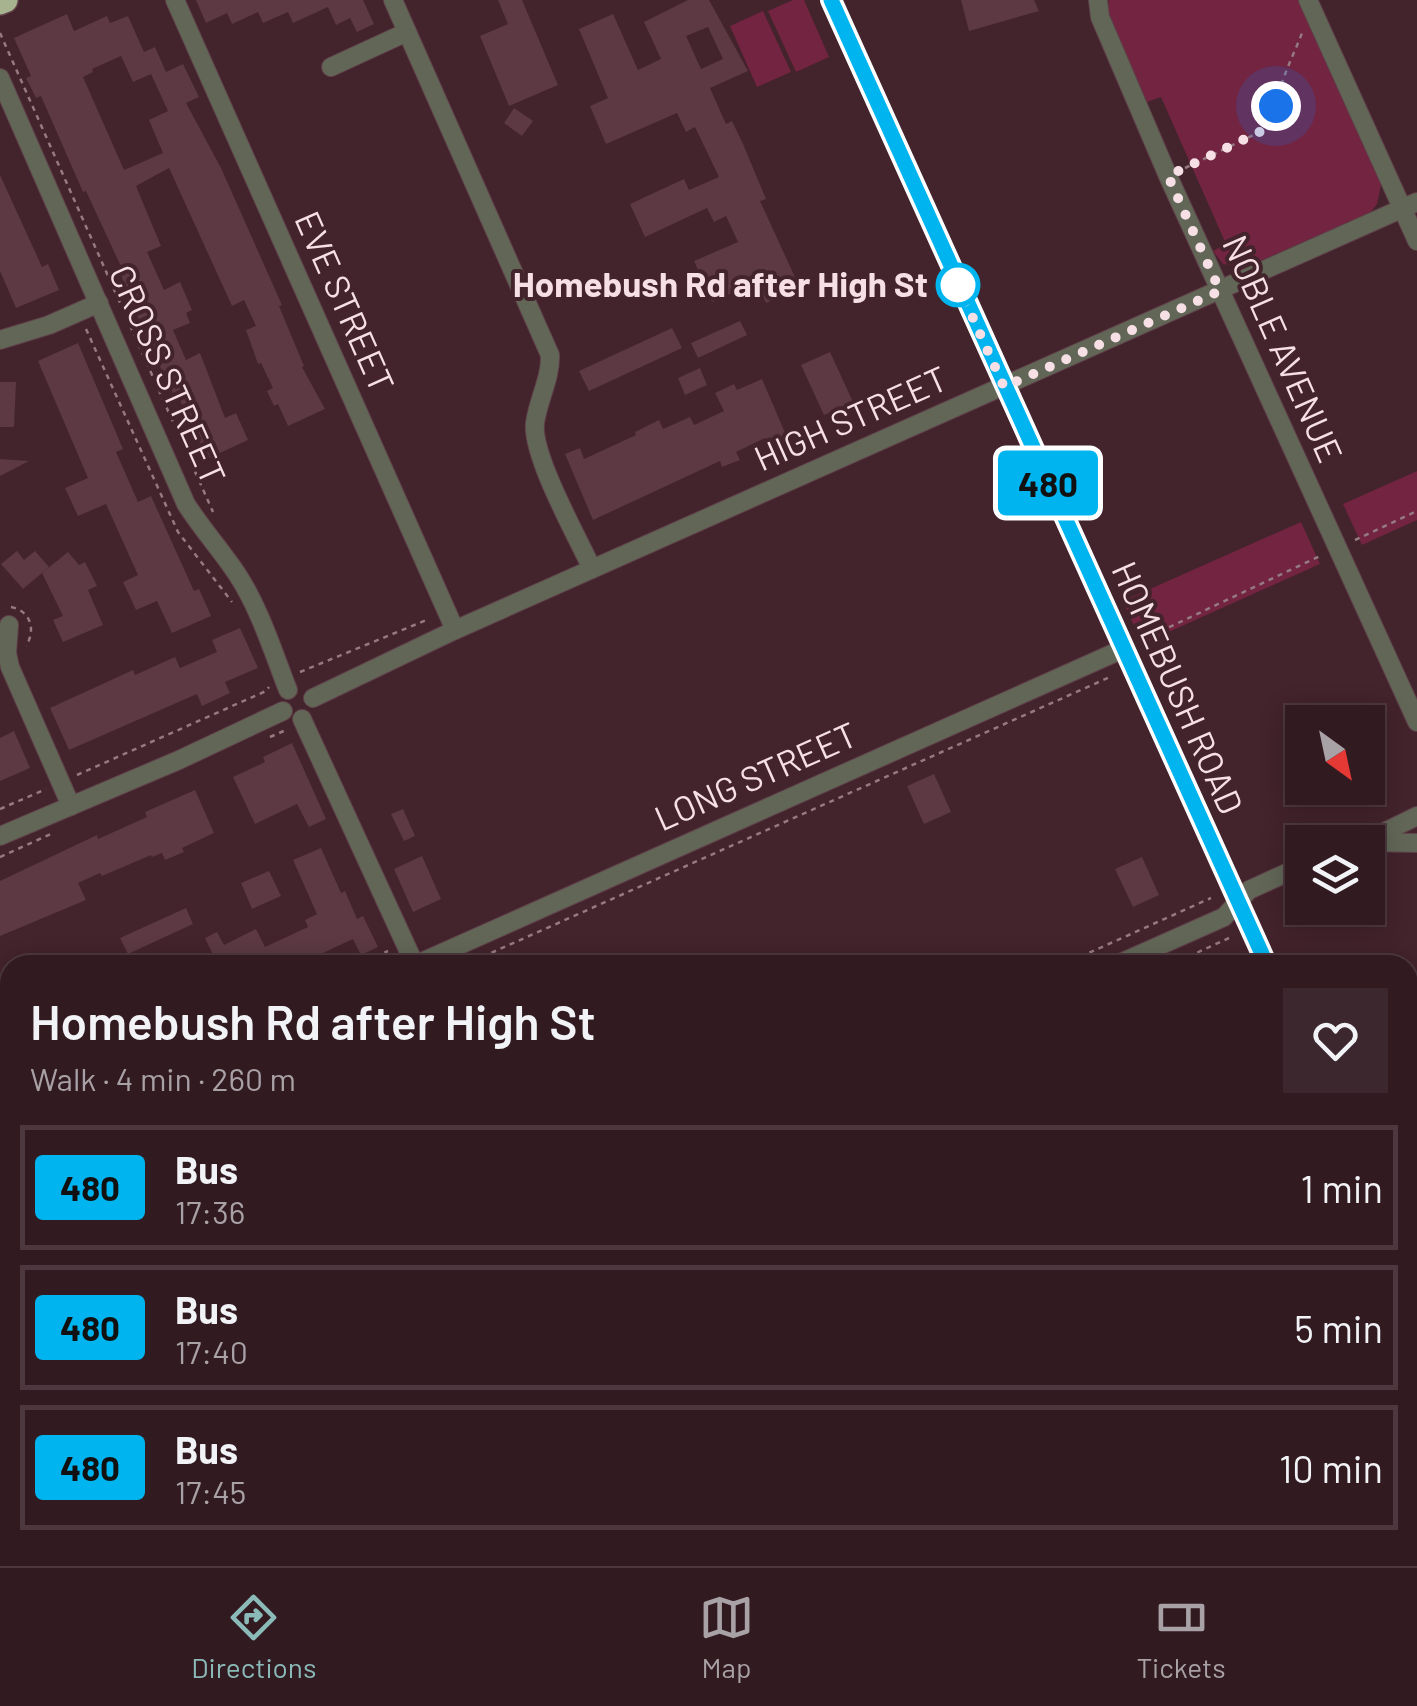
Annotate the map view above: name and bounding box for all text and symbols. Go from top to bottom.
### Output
your location [1251,81,1301,131]
street label: EVE STREET [287,204,404,398]
street label: NOBLE AVENUE [1215,228,1353,468]
street label: CROSS STREET [102,258,236,490]
place label: Homebush Rd after High St [513,262,928,304]
marker: Homebush Rd after High St [937,264,979,306]
street label: HIGH STREET [747,356,953,478]
line badge: 480 [990,450,1106,516]
text: 480 [1018,462,1078,504]
street label: HOMEBUSH ROAD [1104,554,1253,820]
north arrow [1285,705,1385,805]
map controls [1285,705,1385,925]
street label: LONG STREET [648,712,863,838]
button: layers [1285,825,1385,925]
button: heart [1283,988,1388,1093]
text: Homebush Rd after High St [30,992,596,1050]
text: Walk · 4 min · 260 m [30,1059,296,1097]
text: Bus [175,1146,238,1192]
text: 1 min [1301,1165,1383,1211]
text: 480 [60,1166,120,1208]
text: 17:36 [175,1192,245,1230]
text: Bus [175,1286,238,1332]
text: 5 min [1294,1305,1383,1351]
text: 480 [60,1306,120,1348]
text: 17:40 [175,1332,248,1370]
text: Bus [175,1426,238,1472]
text: 10 min [1279,1445,1383,1491]
text: 480 [60,1446,120,1488]
text: 17:45 [175,1472,246,1510]
tab: Directions [191,1590,316,1684]
tab: Map [699,1590,754,1684]
tab: Tickets [1137,1590,1226,1684]

